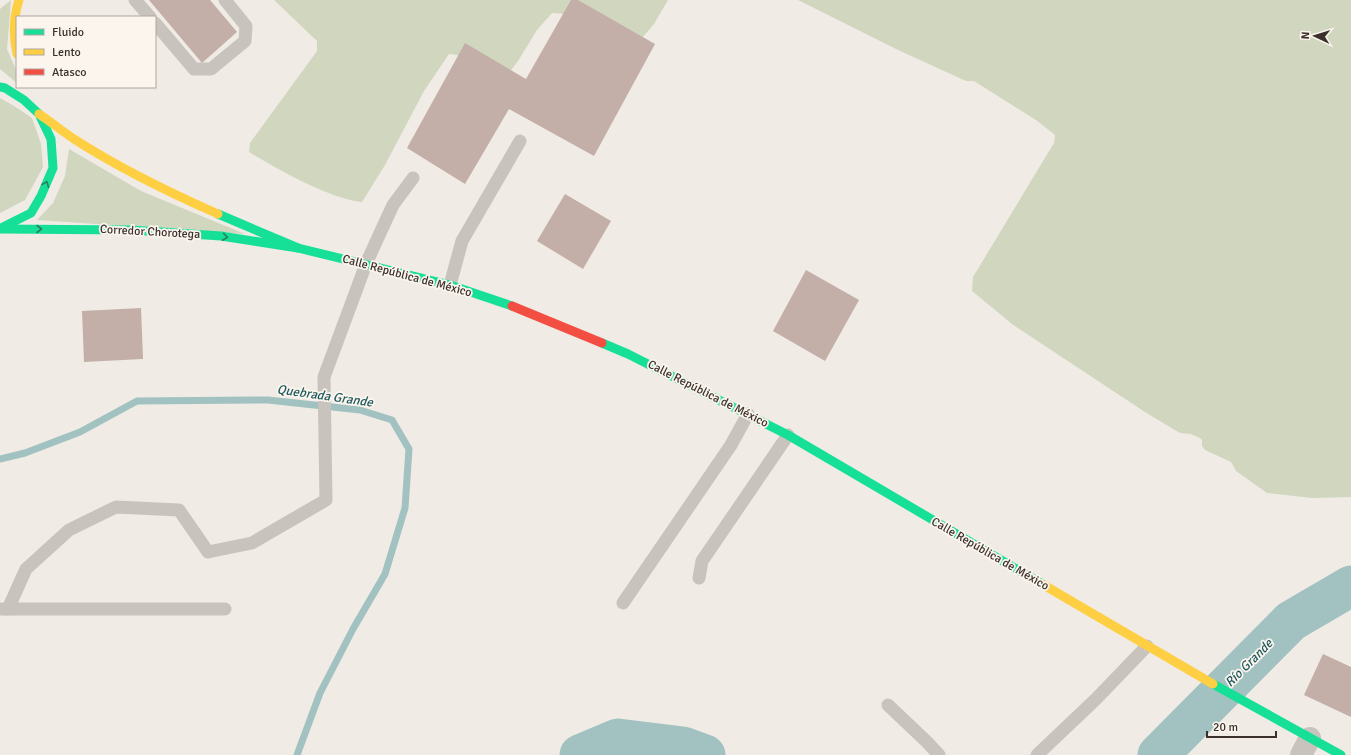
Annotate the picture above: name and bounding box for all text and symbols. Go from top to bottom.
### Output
legend [16,16,156,88]
north arrow [1295,16,1335,56]
text: Fluido [52,25,84,40]
text: N [1299,31,1312,40]
text: Lento [52,45,81,60]
text: Atasco [52,65,87,80]
one-way arrow [42,181,50,188]
street label: Corredor Chorotega [99,222,201,242]
one-way arrow [36,225,42,233]
one-way arrow [222,232,228,241]
street label: Calle República de México [341,251,473,301]
street label: Calle República de México [645,357,771,431]
water label: Quebrada Grande [276,381,375,411]
street label: Calle República de México [928,514,1052,594]
water label: Río Grande [1222,635,1277,690]
scale bar [1207,713,1276,739]
text: 20 m [1213,720,1238,735]

